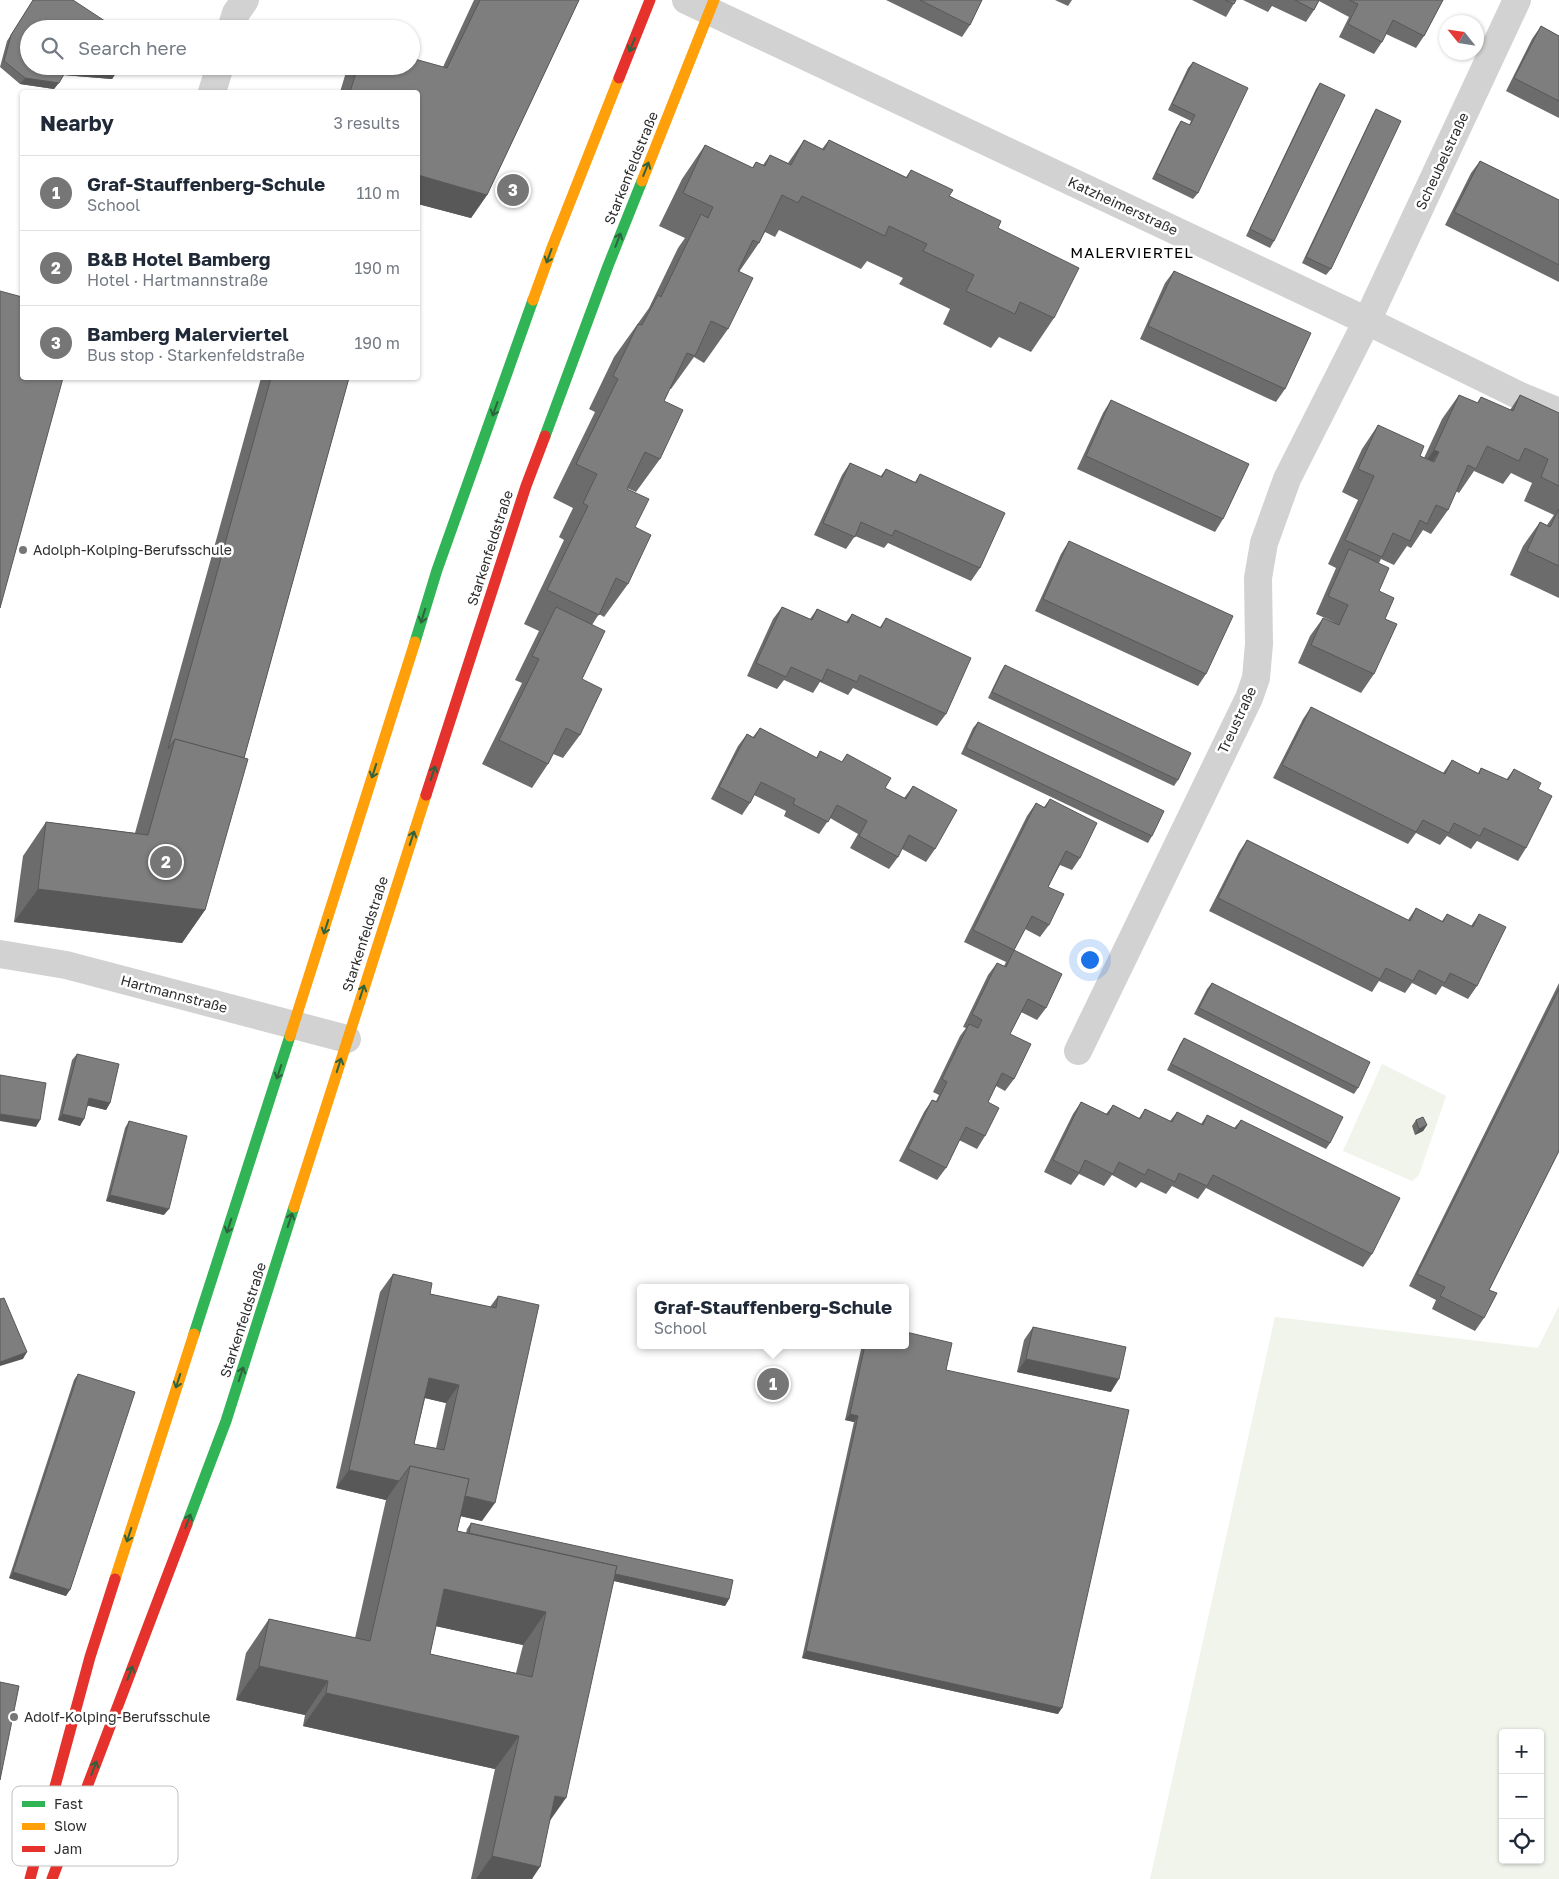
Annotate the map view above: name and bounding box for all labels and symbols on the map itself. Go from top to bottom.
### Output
north arrow [1439,15,1484,60]
one-way arrow [626,37,636,52]
street label: Starkenfeldstraße [600,109,661,227]
street label: Scheubelstraße [1412,109,1472,212]
one-way arrow [642,162,651,178]
pin: 3 [497,171,529,209]
street label: Katzheimerstraße [1066,173,1181,238]
one-way arrow [614,233,623,248]
district label: MALERVIERTEL [1070,243,1194,261]
one-way arrow [544,247,553,263]
one-way arrow [490,400,499,416]
street label: Starkenfeldstraße [463,488,516,608]
place label: Adolph-Kolping-Berufsschule [33,541,232,558]
marker: Adolph-Kolping-Berufsschule [17,544,29,556]
one-way arrow [417,608,427,624]
street label: Treustraße [1214,684,1259,756]
one-way arrow [369,763,379,779]
one-way arrow [428,765,438,781]
one-way arrow [408,830,417,846]
pin: 2 [150,843,182,881]
street label: Starkenfeldstraße [338,874,391,994]
one-way arrow [320,918,330,934]
your location [1077,947,1103,973]
street label: Hartmannstraße [119,971,229,1016]
one-way arrow [358,985,367,1001]
one-way arrow [335,1057,344,1073]
one-way arrow [274,1063,284,1079]
one-way arrow [286,1212,296,1228]
one-way arrow [224,1218,233,1234]
street label: Starkenfeldstraße [216,1260,269,1380]
pin: 1 [757,1365,789,1403]
one-way arrow [237,1367,246,1383]
one-way arrow [173,1372,183,1388]
one-way arrow [184,1514,193,1529]
one-way arrow [123,1527,133,1543]
one-way arrow [126,1666,135,1681]
place label: Adolf-Kolping-Berufsschule [24,1708,210,1725]
marker: Adolf-Kolping-Berufsschule [8,1711,20,1723]
one-way arrow [90,1761,99,1776]
legend [12,1786,178,1866]
text: Fast [54,1795,83,1812]
text: Slow [54,1817,87,1834]
text: Jam [54,1840,82,1857]

